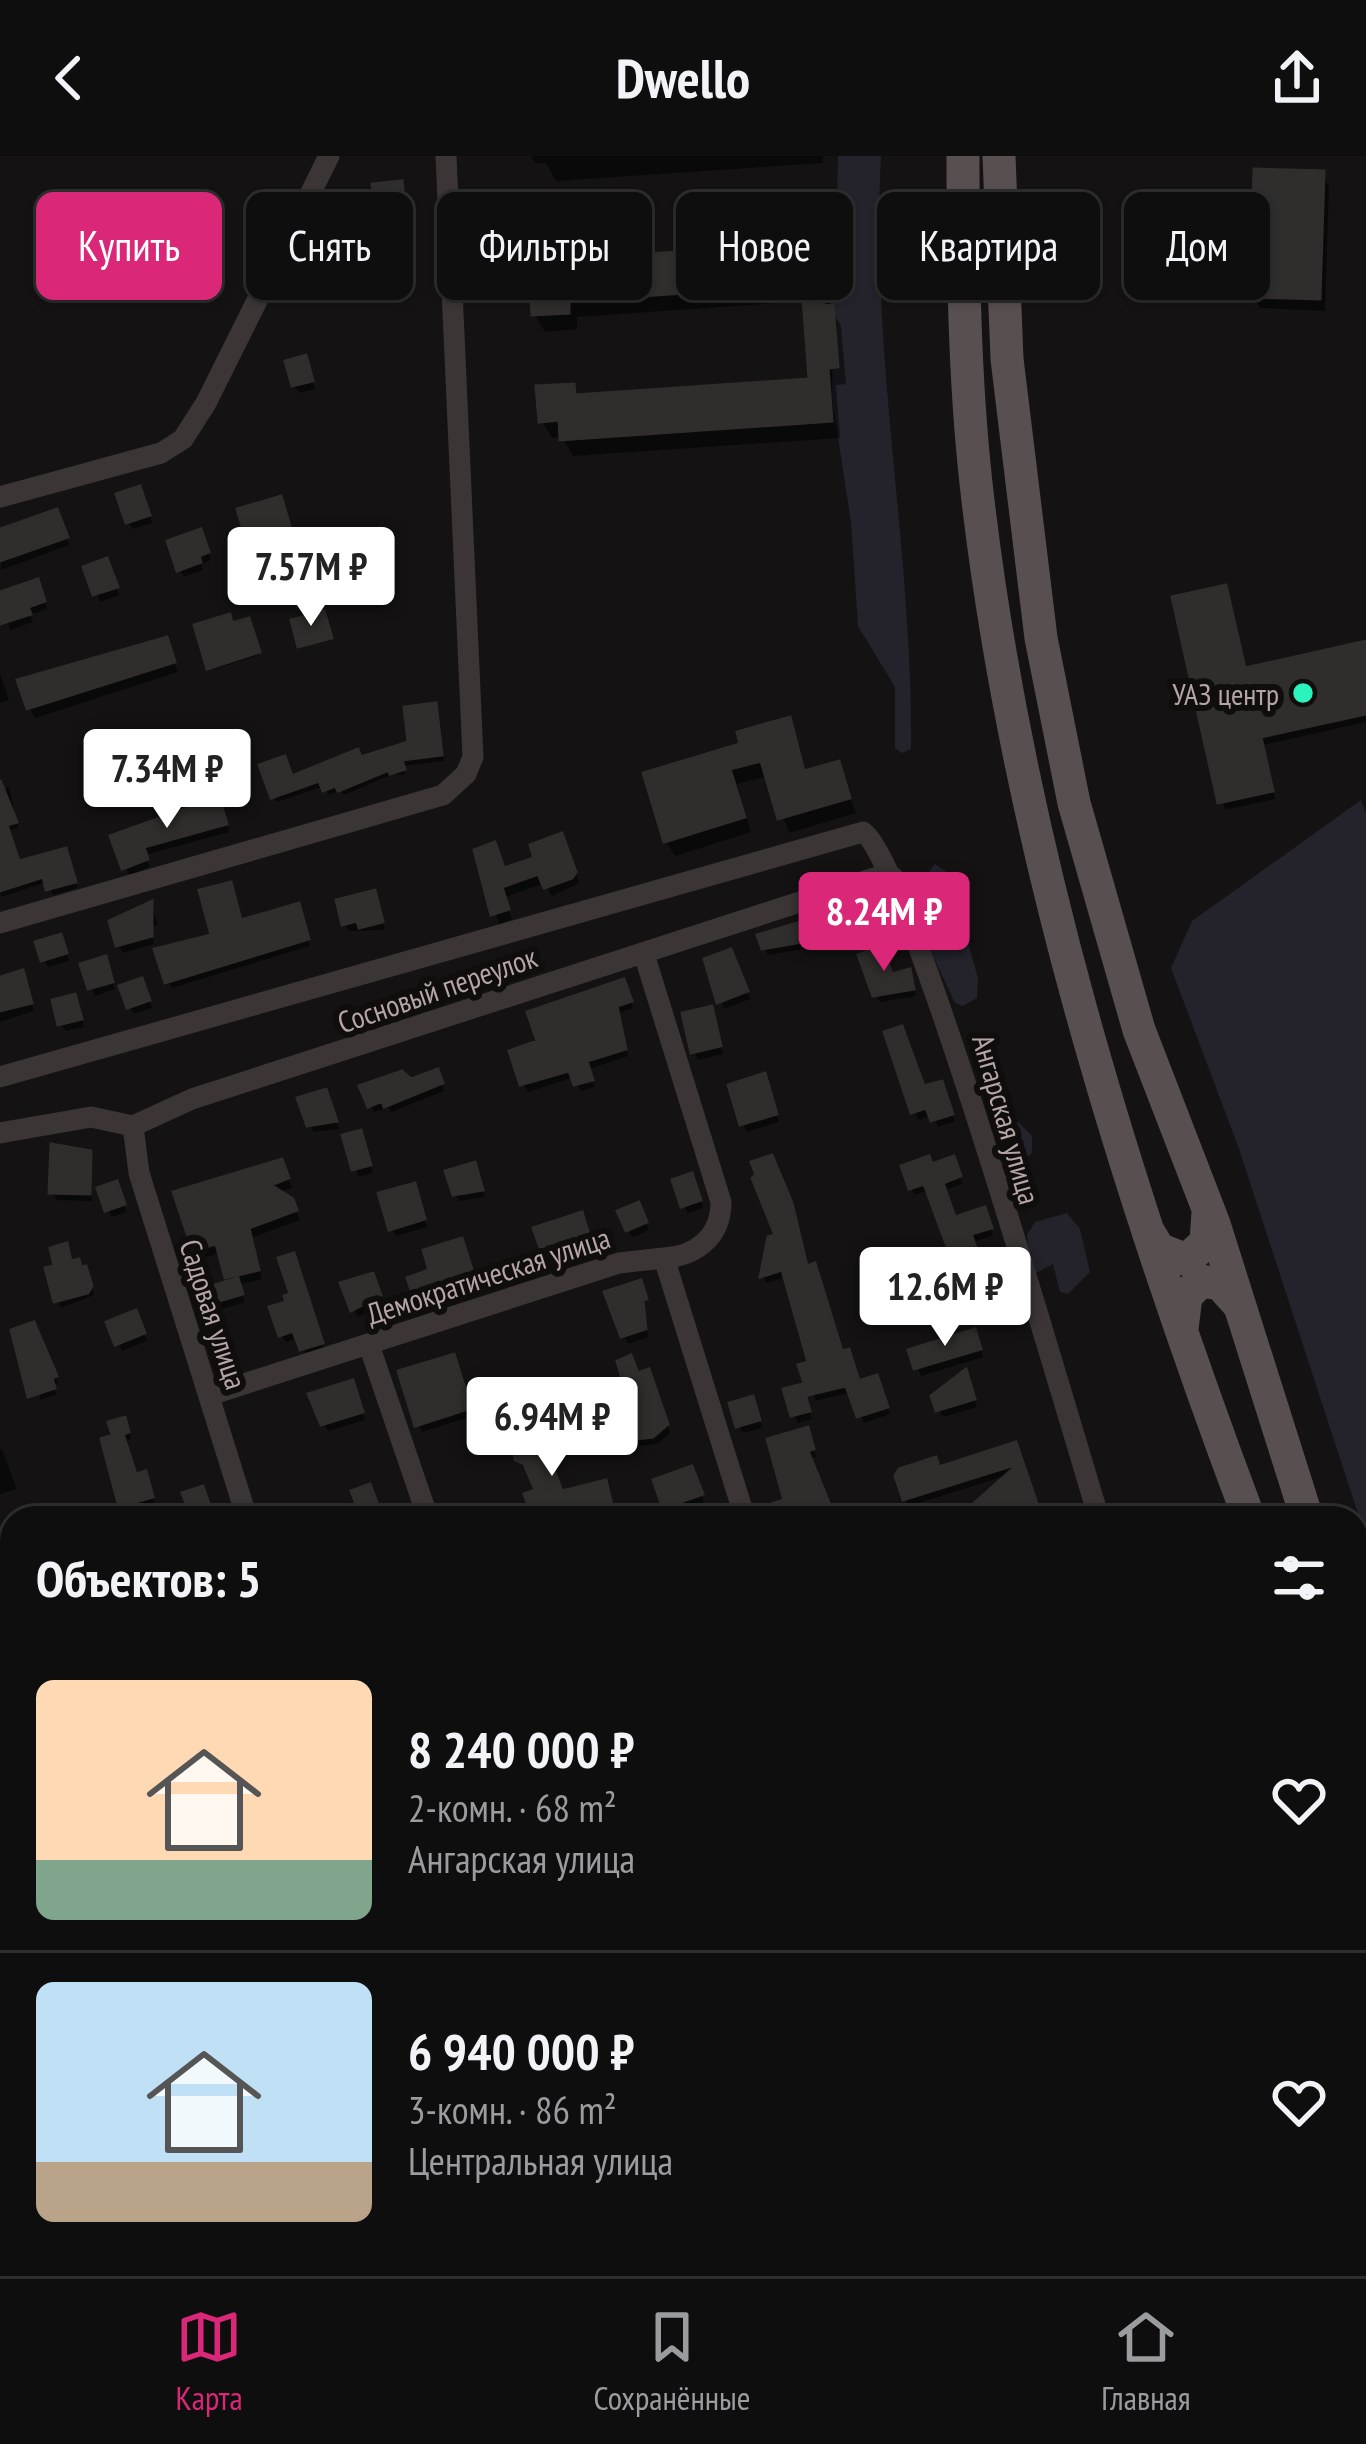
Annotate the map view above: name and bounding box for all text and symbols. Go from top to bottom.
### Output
text: Dwello [616,43,750,113]
icon: back [36,45,102,111]
icon: share [1264,45,1330,111]
chip: Купить [36,192,222,300]
chip: Снять [246,192,413,300]
chip: Фильтры [437,192,652,300]
chip: Новое [676,192,853,300]
chip: Квартира [877,192,1100,300]
chip: Дом [1124,192,1270,300]
pin: 7.57M ₽ [200,527,422,629]
text: 7.57M ₽ [255,540,367,591]
place label: УАЗ центр [1172,674,1279,713]
marker: УАЗ центр [1290,680,1316,706]
pin: 7.34M ₽ [56,729,278,831]
text: 7.34M ₽ [111,742,223,793]
pin: 8.24M ₽ [773,872,995,974]
text: 8.24M ₽ [826,885,942,936]
street label: Сосновый переулок [332,937,542,1041]
street label: Ангарская улица [964,1030,1050,1208]
street label: Демократическая улица [361,1217,615,1333]
street label: Садовая улица [171,1234,257,1394]
pin: 12.6M ₽ [834,1247,1056,1349]
text: 12.6M ₽ [887,1260,1003,1311]
pin: 6.94M ₽ [441,1377,663,1479]
text: 6.94M ₽ [494,1390,610,1441]
text: Объектов: 5 [36,1545,261,1611]
icon: filters [1266,1545,1332,1611]
text: 8 240 000 ₽ [408,1716,634,1782]
icon: home [132,1728,276,1872]
icon: heart [1266,1767,1332,1833]
text: 2-комн. · 68 m² [408,1782,617,1833]
text: Ангарская улица [408,1833,635,1884]
text: 6 940 000 ₽ [408,2018,634,2084]
icon: home [132,2030,276,2174]
icon: heart [1266,2069,1332,2135]
text: 3-комн. · 86 m² [408,2084,617,2135]
text: Центральная улица [408,2135,673,2186]
tab: Карта [175,2304,243,2419]
tab: Сохранённые [593,2304,751,2419]
tab: Главная [1101,2304,1191,2419]

